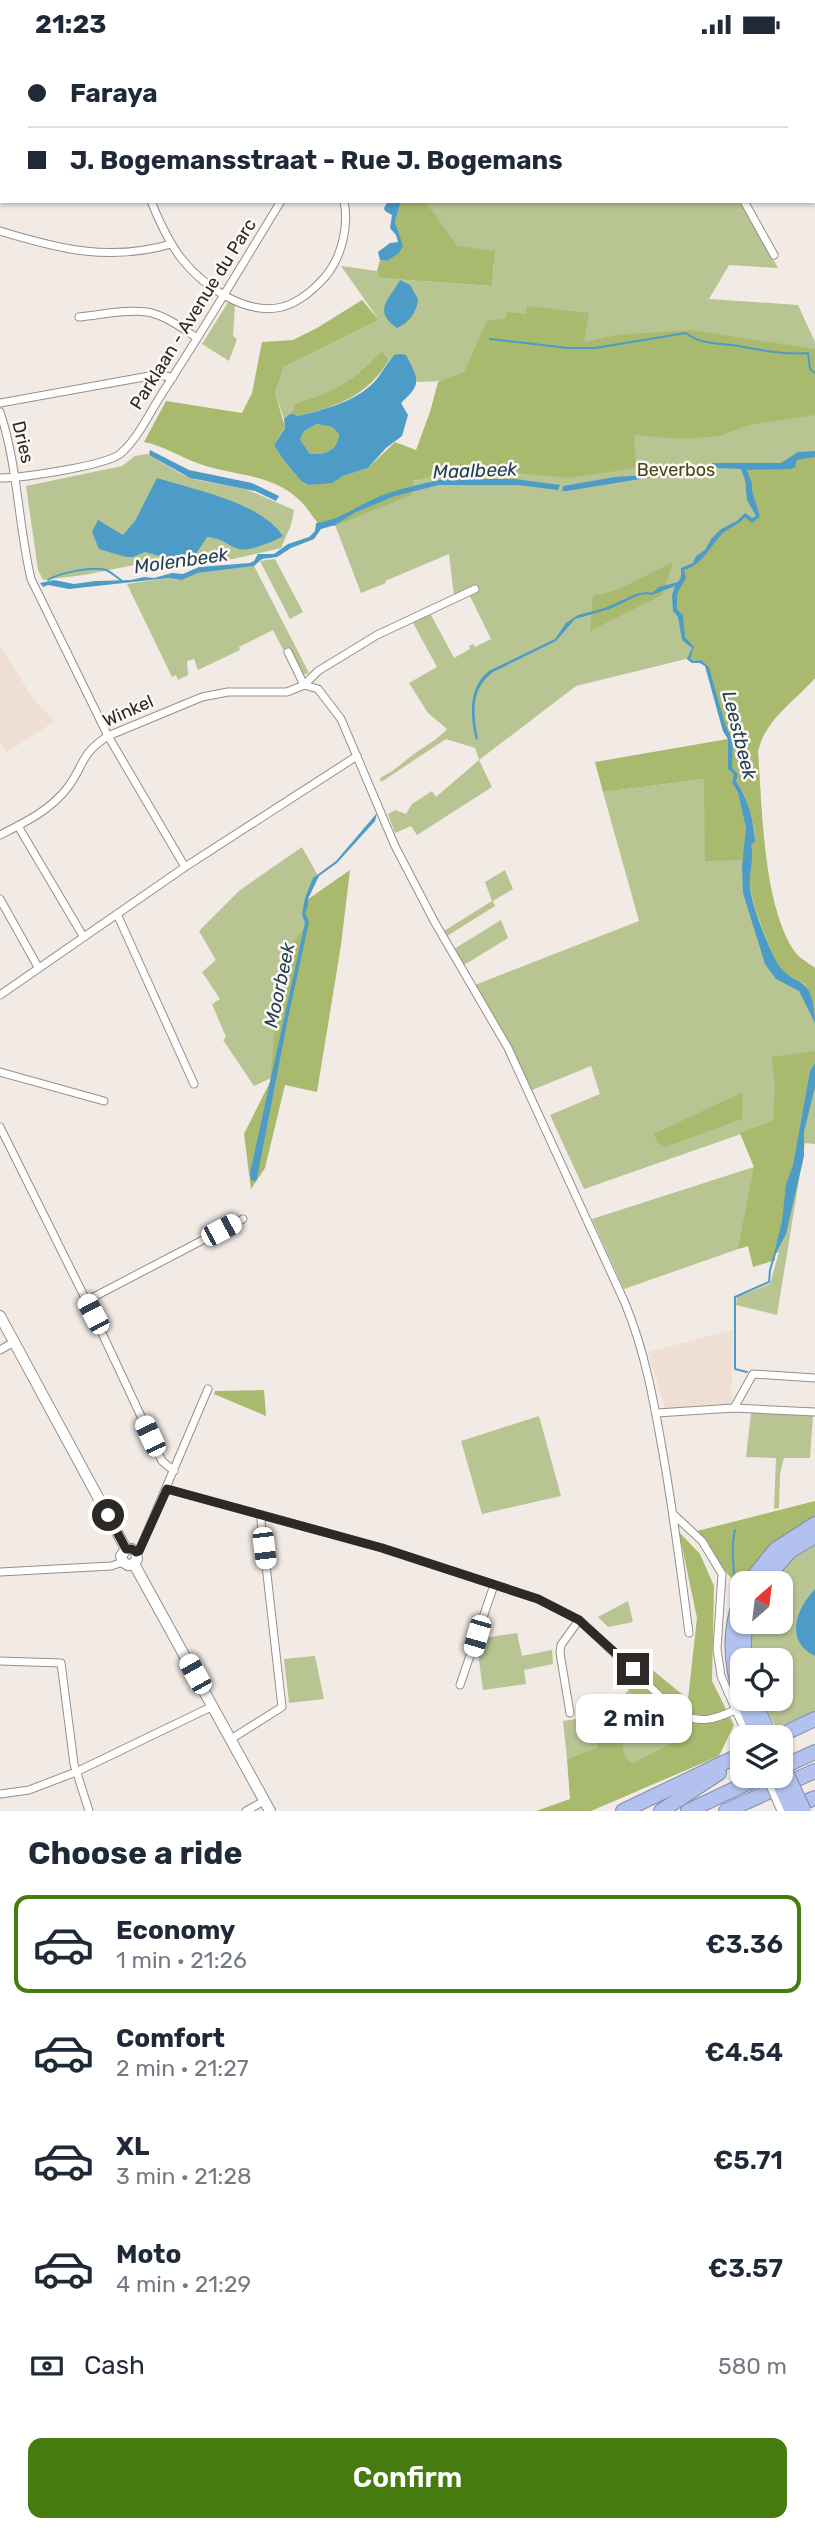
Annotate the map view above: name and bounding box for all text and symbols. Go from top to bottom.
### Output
text: 21:23 [35,9,106,40]
text: Faraya [70,78,158,109]
text: J. Bogemansstraat - Rue J. Bogemans [70,145,563,176]
street label: Parklaan - Avenue du Parc [125,214,261,414]
street label: Dries [7,419,39,465]
water label: Maalbeek [432,458,518,483]
park label: Beverbos [637,459,715,481]
water label: Molenbeek [132,542,230,578]
water label: Leestbeek [717,688,762,782]
street label: Winkel [99,690,157,732]
water label: Moorbeek [259,940,300,1030]
car [198,1211,245,1249]
car [74,1291,113,1337]
car [132,1413,169,1459]
route start [92,1499,124,1531]
car [252,1526,277,1570]
north arrow [730,1571,793,1635]
map controls [730,1571,793,1788]
car [462,1613,493,1659]
button: locate [730,1648,793,1711]
car [176,1651,215,1697]
route end [617,1653,649,1685]
callout: 2 min [575,1693,691,1743]
text: 2 min [603,1704,665,1732]
button: layers [730,1725,793,1788]
text: Choose a ride [28,1834,242,1872]
icon: car [32,1913,95,1976]
text: Economy [116,1915,235,1946]
text: €3.36 [706,1929,783,1960]
text: 1 min · 21:26 [116,1946,247,1974]
icon: car [32,2021,95,2084]
text: Comfort [116,2023,225,2054]
text: €4.54 [705,2037,783,2068]
text: 2 min · 21:27 [116,2054,248,2082]
icon: car [32,2129,95,2192]
text: XL [116,2131,149,2162]
text: €5.71 [713,2145,783,2176]
text: 3 min · 21:28 [116,2162,252,2190]
icon: car [32,2237,95,2300]
text: Moto [116,2239,181,2270]
text: €3.57 [708,2253,783,2284]
text: 4 min · 21:29 [116,2270,251,2298]
icon: cash [28,2347,66,2385]
text: Cash [84,2350,145,2381]
text: 580 m [718,2352,787,2380]
button: Confirm [28,2438,787,2518]

